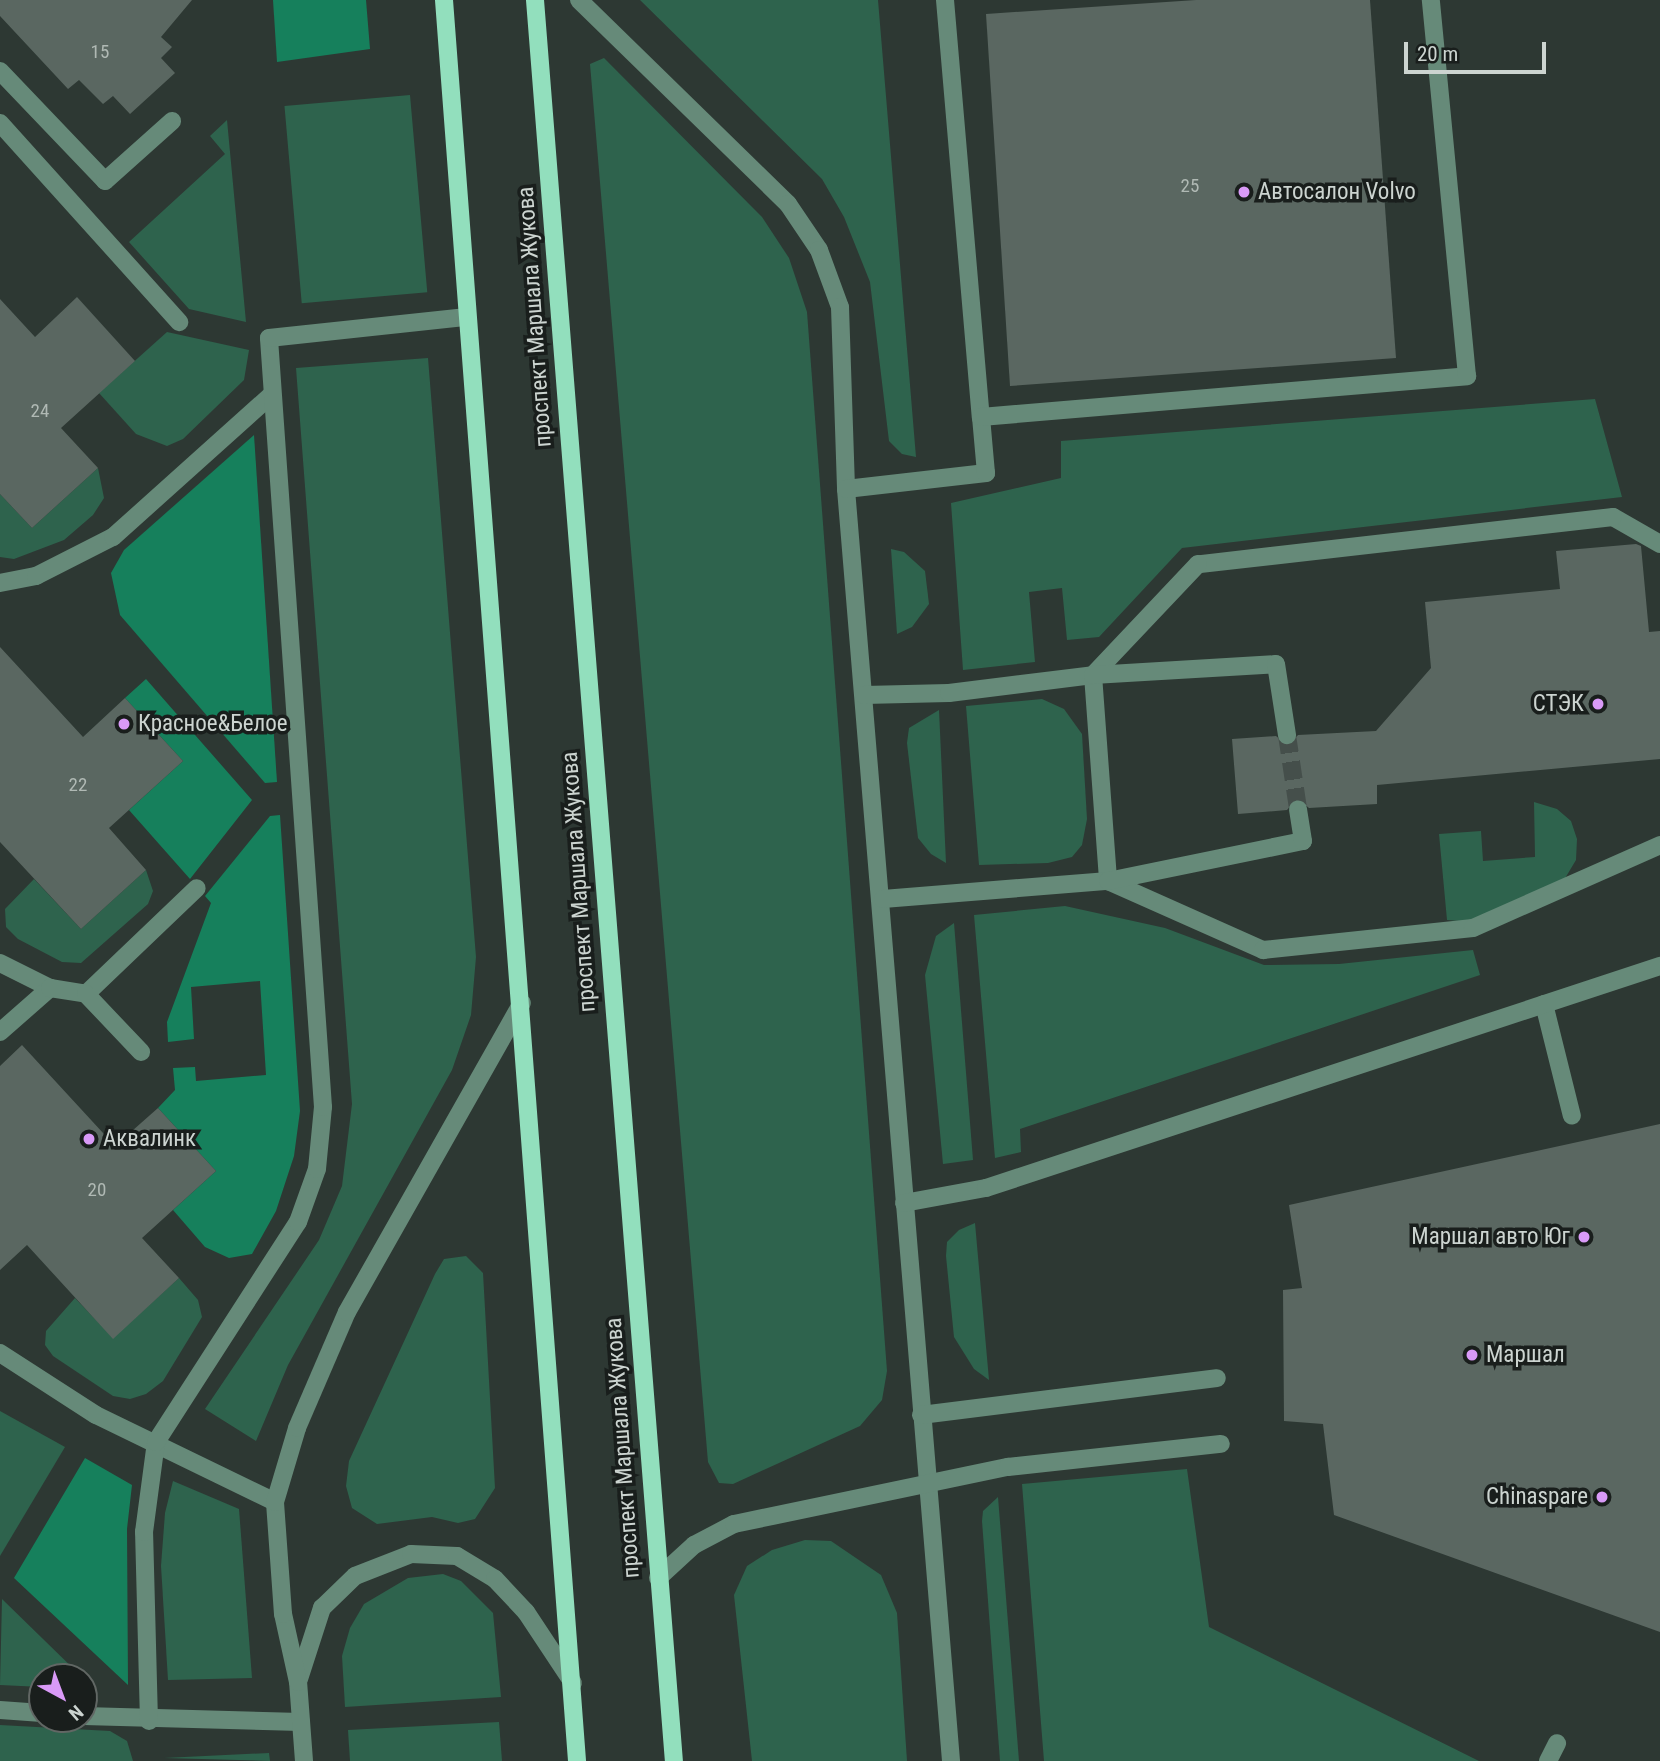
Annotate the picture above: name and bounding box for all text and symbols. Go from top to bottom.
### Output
scale bar [1408,28,1550,72]
house number: 15 [91,41,109,63]
text: 20 m [1417,42,1458,66]
house number: 25 [1181,175,1199,197]
place label: Автосалон Volvo [1258,178,1416,206]
marker: Автосалон Volvo [1236,184,1252,200]
street label: проспект Маршала Жукова [512,186,558,448]
house number: 24 [31,400,49,422]
place label: СТЭК [1533,690,1584,718]
marker: СТЭК [1590,696,1606,712]
place label: Красное&Белое [138,710,288,738]
marker: Красное&Белое [116,716,132,732]
street label: проспект Маршала Жукова [556,751,602,1013]
house number: 22 [69,774,87,796]
place label: Аквалинк [103,1125,196,1153]
marker: Аквалинк [81,1131,97,1147]
house number: 20 [88,1179,106,1201]
place label: Маршал авто Юг [1411,1223,1570,1251]
marker: Маршал авто Юг [1576,1229,1592,1245]
street label: проспект Маршала Жукова [600,1317,646,1579]
place label: Маршал [1486,1341,1565,1369]
marker: Маршал [1464,1347,1480,1363]
place label: Chinaspare [1486,1483,1588,1511]
marker: Chinaspare [1594,1489,1610,1505]
north arrow [28,1663,98,1733]
text: N [64,1700,88,1725]

